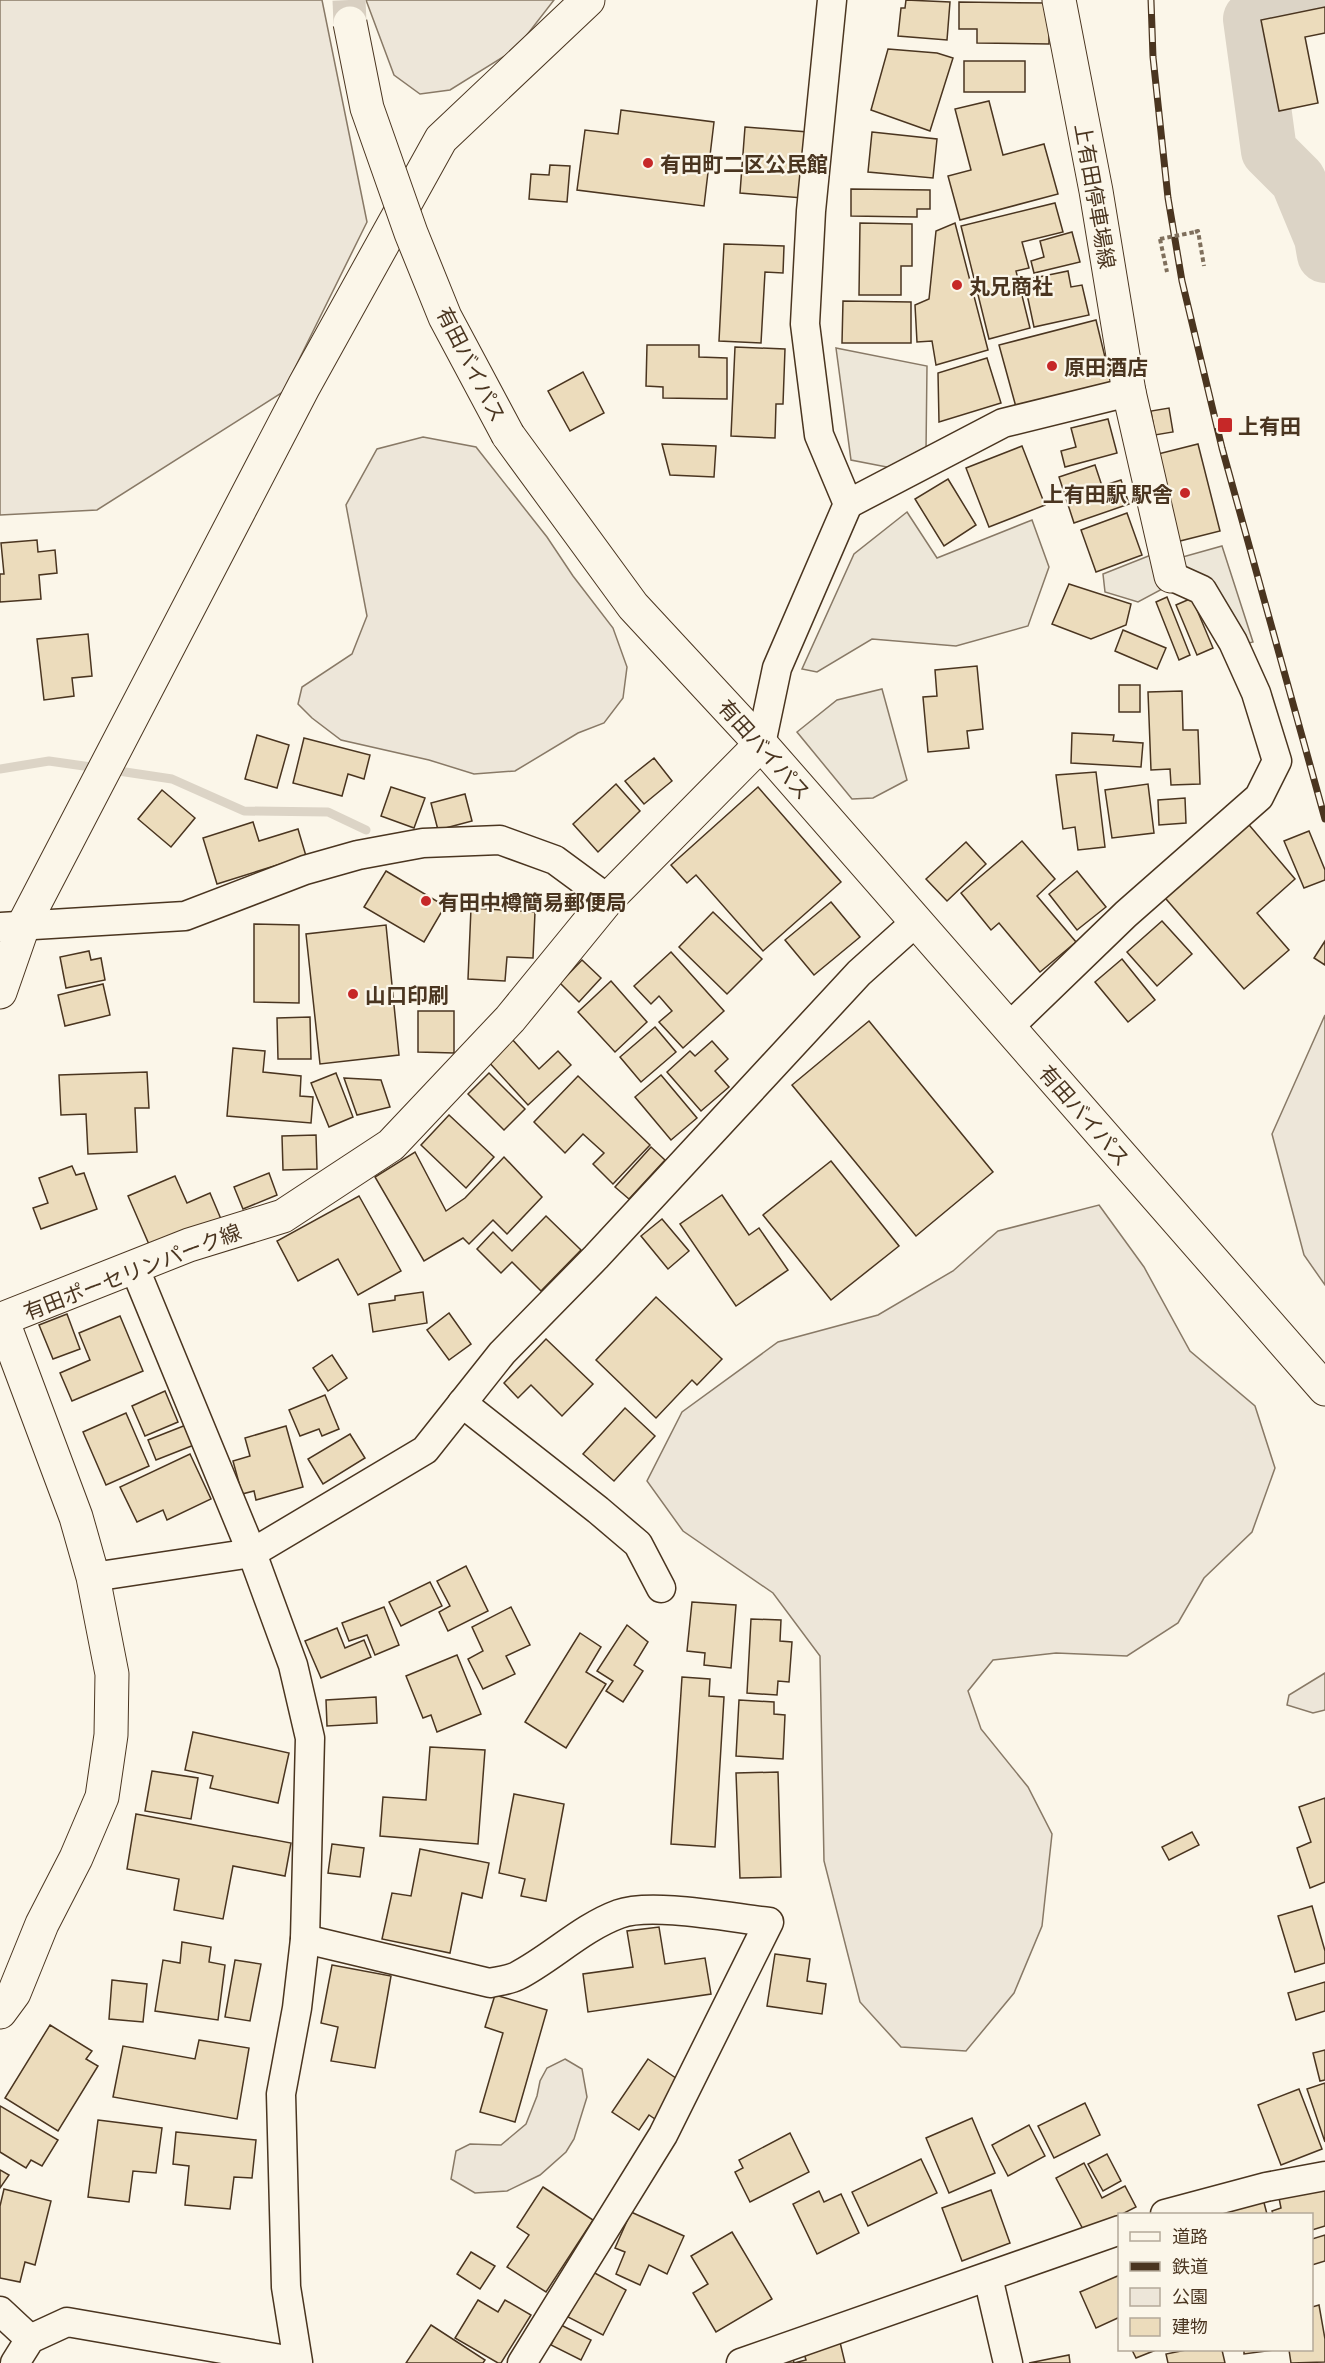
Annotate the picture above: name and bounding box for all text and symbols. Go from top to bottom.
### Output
street label: 上有田停車場線 [1071,121,1121,271]
place label: 有田町二区公民館 [660,151,828,176]
marker: 有田町二区公民館 [641,156,655,170]
place label: 丸兄商社 [969,273,1053,298]
marker: 丸兄商社 [950,278,964,292]
street label: 有田バイパス [432,302,512,426]
place label: 原田酒店 [1064,354,1148,379]
marker: 原田酒店 [1045,359,1059,373]
place label: 上有田 [1238,413,1301,438]
marker: 上有田 [1216,416,1234,434]
place label: 上有田駅 駅舎 [1043,481,1173,506]
marker: 上有田駅 駅舎 [1178,486,1192,500]
street label: 有田バイパス [714,694,816,804]
place label: 有田中樽簡易郵便局 [438,889,627,914]
marker: 有田中樽簡易郵便局 [419,894,433,908]
place label: 山口印刷 [365,982,449,1007]
marker: 山口印刷 [346,987,360,1001]
street label: 有田バイパス [1034,1059,1136,1171]
street label: 有田ポーセリンパーク線 [20,1218,244,1324]
legend [1118,2213,1313,2351]
text: 道路 [1172,2225,1208,2247]
text: 鉄道 [1172,2255,1208,2277]
text: 公園 [1172,2285,1208,2307]
text: 建物 [1172,2315,1208,2337]

